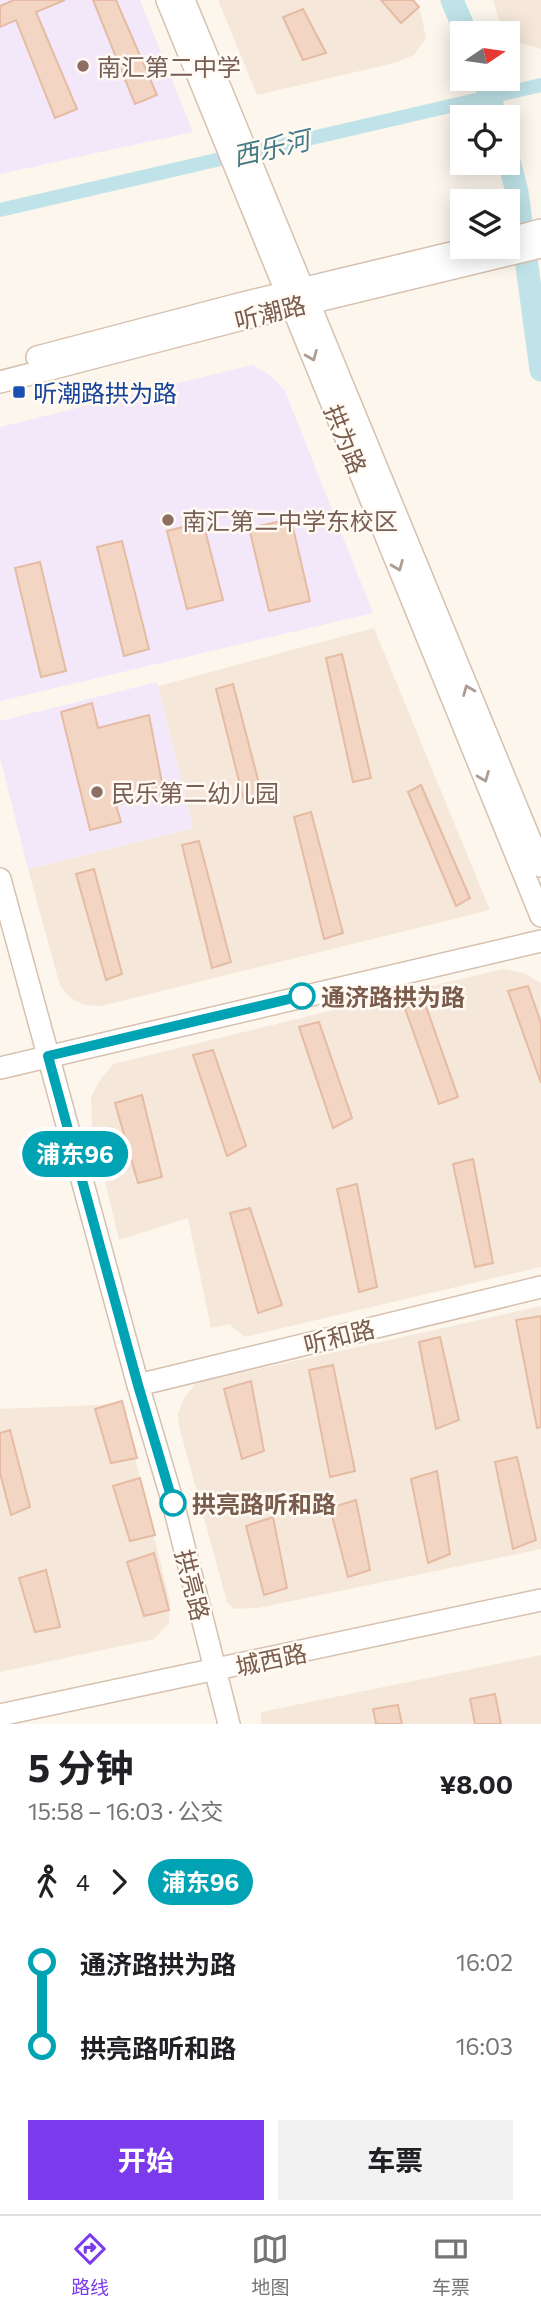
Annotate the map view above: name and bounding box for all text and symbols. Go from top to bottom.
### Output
north arrow [450,21,520,91]
map controls [450,21,520,259]
place label: 南汇第二中学 [97,52,241,81]
marker: 南汇第二中学 [75,58,91,74]
button: locate [450,105,520,175]
water label: 西乐河 [230,122,317,171]
button: layers [450,189,520,259]
street label: 听潮路 [232,289,308,335]
one-way arrow [304,349,318,361]
place label: 听潮路拱为路 [33,378,177,407]
marker: 听潮路拱为路 [11,384,27,400]
street label: 拱为路 [319,400,373,478]
place label: 南汇第二中学东校区 [182,506,398,535]
marker: 南汇第二中学东校区 [160,512,176,528]
one-way arrow [390,559,404,572]
one-way arrow [463,685,477,697]
one-way arrow [476,770,490,782]
place label: 民乐第二幼儿园 [111,778,279,807]
marker: 民乐第二幼儿园 [89,784,105,800]
place label: 通济路拱为路 [321,982,465,1011]
marker: 通济路拱为路 [289,983,315,1009]
line badge: 浦东96 [26,1131,124,1177]
text: 浦东96 [36,1139,114,1168]
street label: 听和路 [301,1313,377,1359]
place label: 拱亮路听和路 [192,1489,336,1518]
marker: 拱亮路听和路 [160,1490,186,1516]
street label: 拱亮路 [170,1547,216,1623]
street label: 城西路 [233,1637,309,1681]
text: 5 分钟 [28,1743,133,1790]
text: ¥8.00 [440,1768,513,1799]
text: 15:58 – 16:03 · 公交 [28,1797,224,1825]
icon: walk [28,1863,66,1901]
icon: forward [100,1863,138,1901]
text: 浦东96 [162,1867,239,1896]
text: 4 [76,1868,90,1896]
text: 通济路拱为路 [80,1948,236,1979]
text: 16:02 [456,1948,513,1976]
text: 拱亮路听和路 [80,2032,236,2063]
text: 16:03 [456,2032,513,2060]
button: 开始 [28,2120,264,2200]
button: 车票 [278,2120,513,2200]
tab: 路线 [71,2230,109,2299]
tab: 地图 [251,2230,290,2299]
tab: 车票 [432,2230,470,2299]

